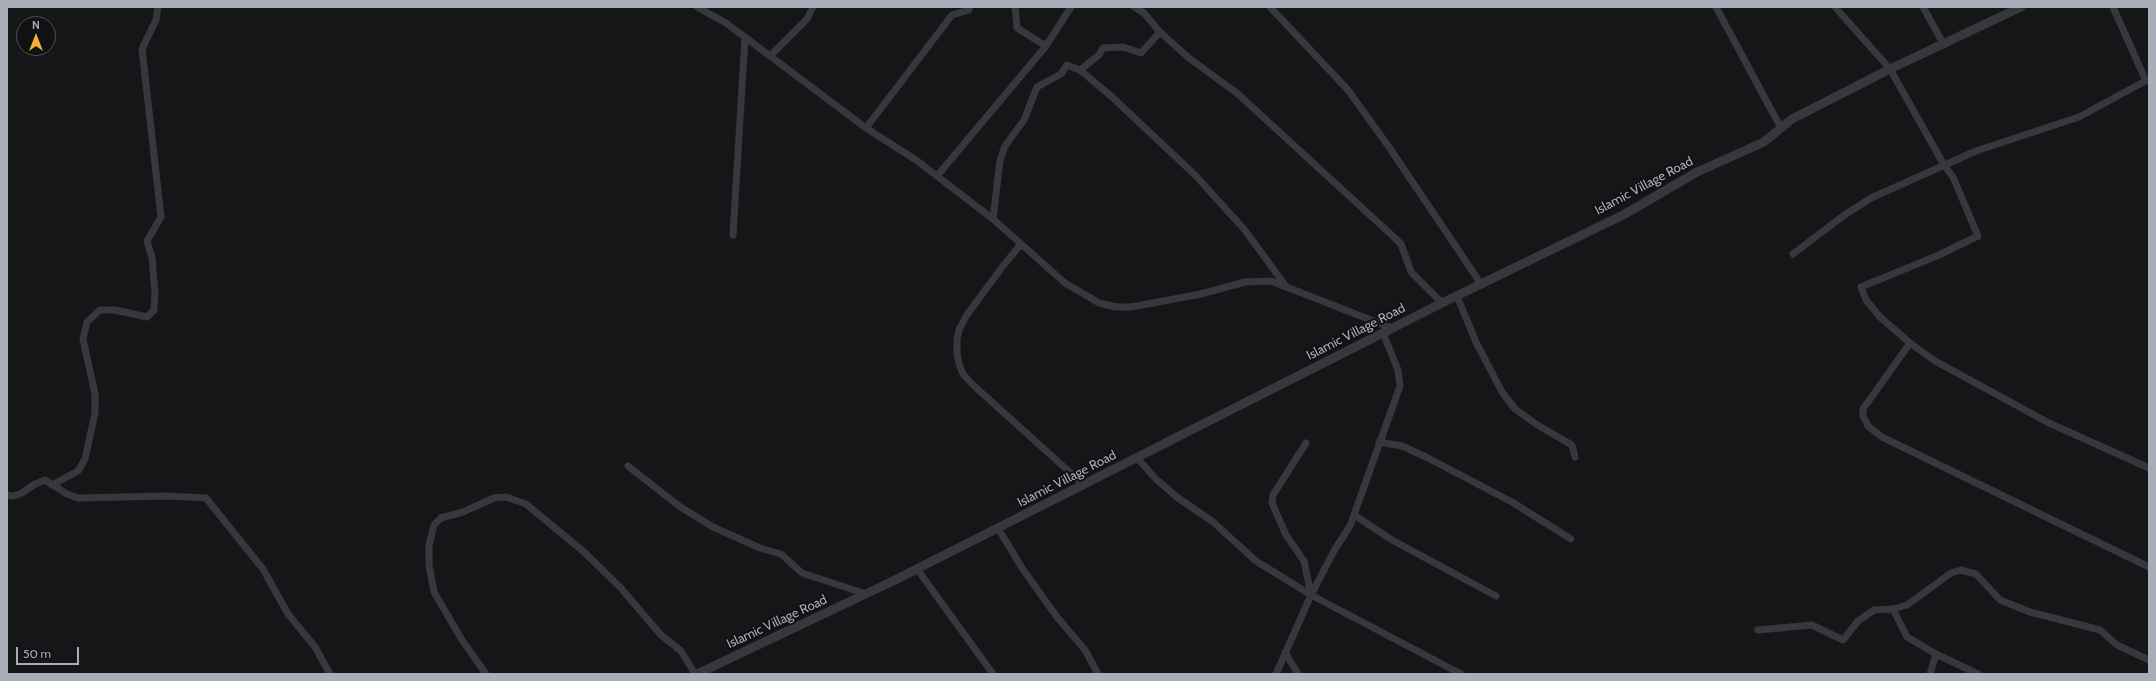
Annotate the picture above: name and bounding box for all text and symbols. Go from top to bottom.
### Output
north arrow [16,16,56,56]
text: N [32,18,40,32]
street label: Islamic Village Road [1592,154,1696,218]
street label: Islamic Village Road [1304,300,1408,364]
street label: Islamic Village Road [1015,447,1119,511]
street label: Islamic Village Road [724,592,830,652]
scale bar [18,639,81,665]
text: 50 m [23,646,51,661]

